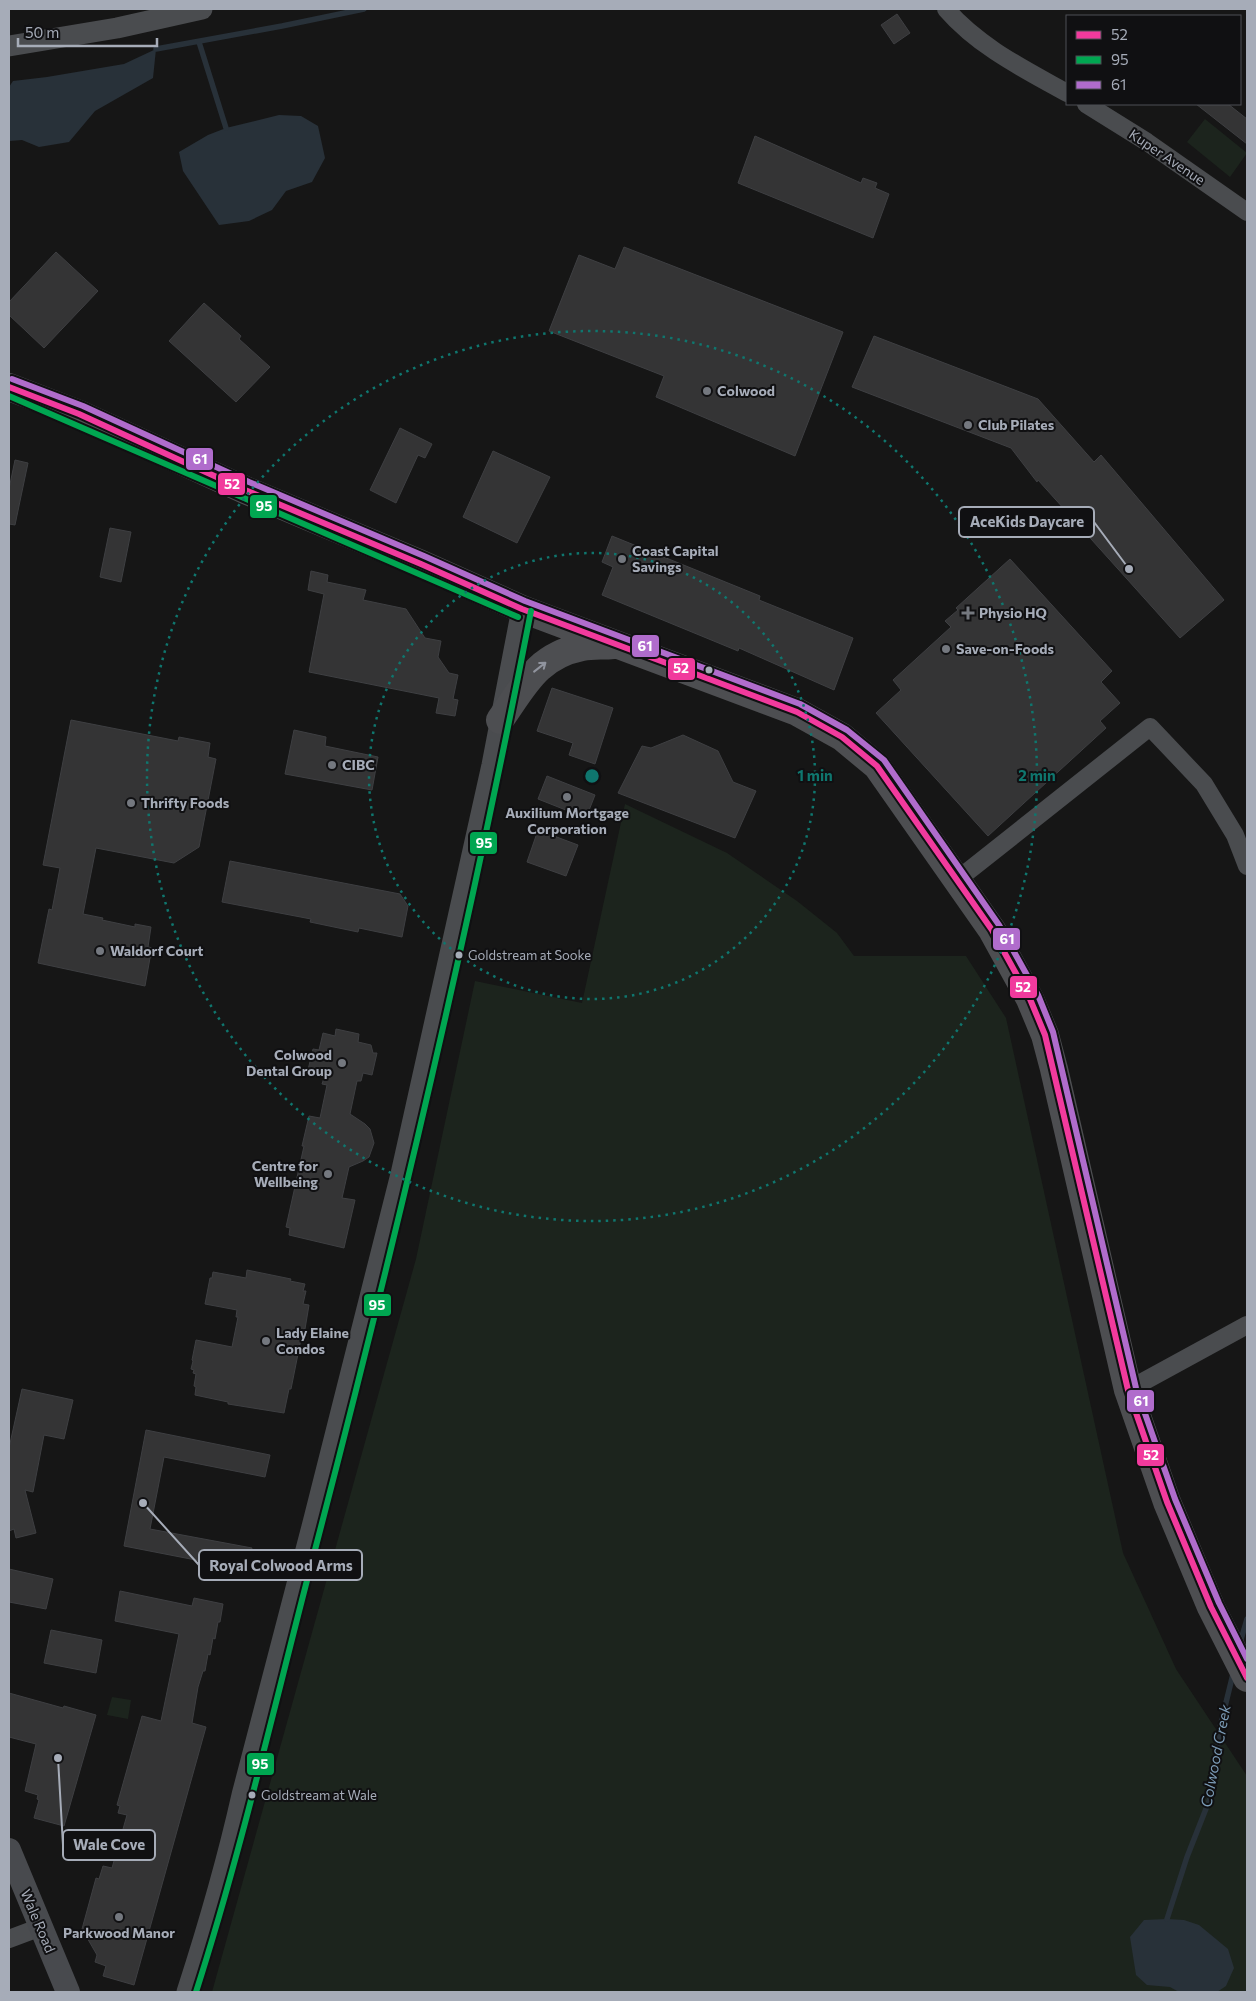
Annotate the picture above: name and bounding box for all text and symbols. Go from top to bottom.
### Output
scale bar [18,15,156,47]
legend [1066,15,1241,105]
text: 50 m [25,23,59,41]
text: 52 [1111,25,1128,43]
text: 95 [1111,50,1129,68]
text: 61 [1111,75,1127,93]
street label: Kuper Avenue [1126,125,1208,188]
place label: Colwood [717,382,775,399]
marker: Colwood [701,385,713,397]
place label: Club Pilates [978,416,1055,433]
marker: Club Pilates [962,419,974,431]
line badge: 61 [185,447,214,471]
text: 61 [193,450,207,467]
line badge: 52 [217,472,246,496]
text: 52 [224,475,240,492]
line badge: 95 [249,494,278,519]
text: 95 [256,497,272,514]
callout: AceKids Daycare [959,507,1094,537]
text: AceKids Daycare [970,512,1084,530]
place label: Coast Capital Savings [632,542,719,575]
marker: Coast Capital Savings [616,553,628,565]
place label: Physio HQ [979,604,1047,621]
marker: Physio HQ [961,606,975,620]
line badge: 61 [631,634,660,658]
text: 61 [638,637,652,654]
place label: Save-on-Foods [956,640,1055,657]
marker: Save-on-Foods [940,643,952,655]
line badge: 52 [667,657,696,681]
text: 52 [673,659,689,676]
one-way arrow [533,662,547,672]
unlabelled marker [704,665,714,675]
place label: CIBC [342,756,375,773]
marker: CIBC [326,759,338,771]
text: 1 min [797,766,833,784]
text: 2 min [1018,766,1056,784]
centre of rings [583,767,601,785]
marker: Auxilium Mortgage Corporation [561,791,573,803]
place label: Thrifty Foods [141,794,230,811]
marker: Thrifty Foods [125,797,137,809]
place label: Auxilium Mortgage Corporation [505,804,629,837]
line badge: 95 [469,831,498,855]
text: 95 [476,834,492,851]
line badge: 61 [992,927,1021,951]
text: 61 [1000,930,1014,947]
place label: Waldorf Court [110,942,203,959]
marker: Waldorf Court [94,945,106,957]
place label: Goldstream at Sooke [468,947,591,963]
marker: Goldstream at Sooke [454,950,464,960]
line badge: 52 [1009,975,1038,999]
text: 52 [1015,978,1031,995]
place label: Colwood Dental Group [246,1046,332,1079]
marker: Colwood Dental Group [336,1057,348,1069]
place label: Centre for Wellbeing [252,1157,318,1190]
marker: Centre for Wellbeing [322,1168,334,1180]
line badge: 95 [363,1293,392,1317]
text: 95 [369,1296,385,1313]
place label: Lady Elaine Condos [276,1324,349,1357]
marker: Lady Elaine Condos [260,1335,272,1347]
line badge: 61 [1126,1389,1155,1413]
text: 61 [1134,1392,1148,1409]
line badge: 52 [1136,1443,1165,1467]
text: 52 [1143,1446,1159,1463]
callout: Royal Colwood Arms [199,1550,362,1580]
text: Royal Colwood Arms [209,1556,353,1574]
water label: Colwood Creek [1196,1702,1234,1809]
line badge: 95 [246,1752,275,1776]
text: 95 [252,1755,268,1772]
place label: Goldstream at Wale [261,1787,377,1803]
marker: Goldstream at Wale [247,1790,257,1800]
callout: Wale Cove [63,1830,155,1860]
text: Wale Cove [73,1835,145,1853]
street label: Wale Road [18,1887,59,1955]
marker: Parkwood Manor [113,1911,125,1923]
place label: Parkwood Manor [63,1924,175,1941]

